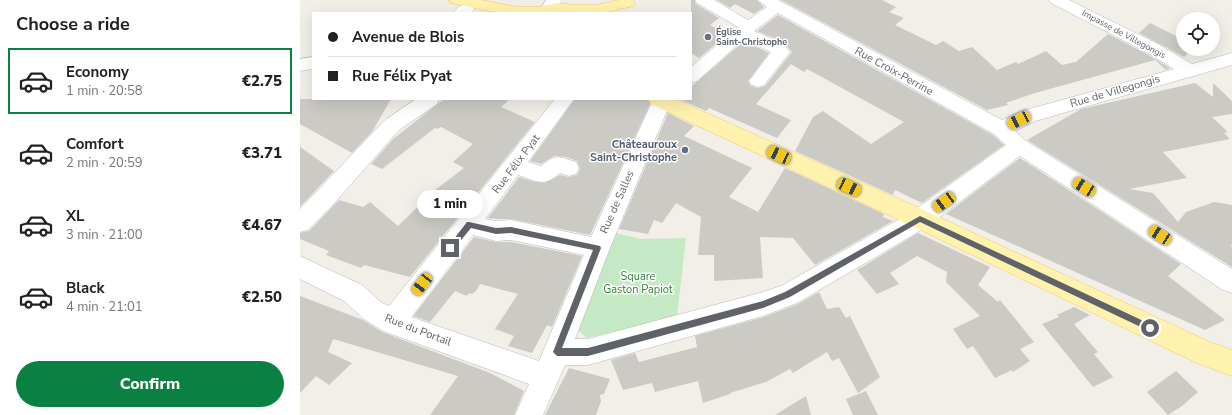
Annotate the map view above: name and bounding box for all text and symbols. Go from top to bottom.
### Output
street label: Impasse de Villegongis [1080,7,1168,61]
text: Choose a ride [16,12,130,36]
map controls [1176,12,1220,56]
button: locate [1176,12,1220,56]
place label: Église Saint-Christophe [716,25,787,48]
text: Avenue de Blois [352,27,464,47]
marker: Église Saint-Christophe [703,32,713,42]
street label: Rue Croix-Perrine [852,43,936,99]
text: Economy [66,62,129,82]
icon: car [18,63,54,99]
text: Rue Félix Pyat [352,66,452,86]
text: €2.75 [242,71,282,91]
street label: Rue de Villegongis [1068,71,1162,111]
text: 1 min · 20:58 [66,82,142,100]
car [1006,109,1032,131]
street label: Rue Félix Pyat [489,131,543,197]
text: Comfort [66,134,123,154]
icon: car [18,135,54,171]
place label: Châteauroux Saint-Christophe [590,137,678,165]
text: €3.71 [242,143,282,163]
car [766,144,792,166]
marker: Châteauroux Saint-Christophe [680,145,690,155]
text: 2 min · 20:59 [66,154,142,172]
street label: Rue de Salles [596,168,638,236]
car [836,176,862,198]
car [1071,176,1097,198]
callout: 1 min [417,190,483,218]
car [931,190,957,214]
text: 1 min [433,195,467,213]
text: XL [66,206,85,226]
icon: car [18,207,54,243]
text: €4.67 [242,215,282,235]
car [1147,223,1173,247]
text: 3 min · 21:00 [66,226,142,244]
route end [441,239,459,257]
park label: Square Gaston Papiot [603,269,673,297]
car [410,271,434,297]
text: Black [66,278,104,298]
icon: car [18,279,54,315]
text: €2.50 [242,287,282,307]
text: 4 min · 21:01 [66,298,142,316]
street label: Rue du Portail [383,310,454,350]
route start [1141,319,1159,337]
button: Confirm [16,361,284,407]

